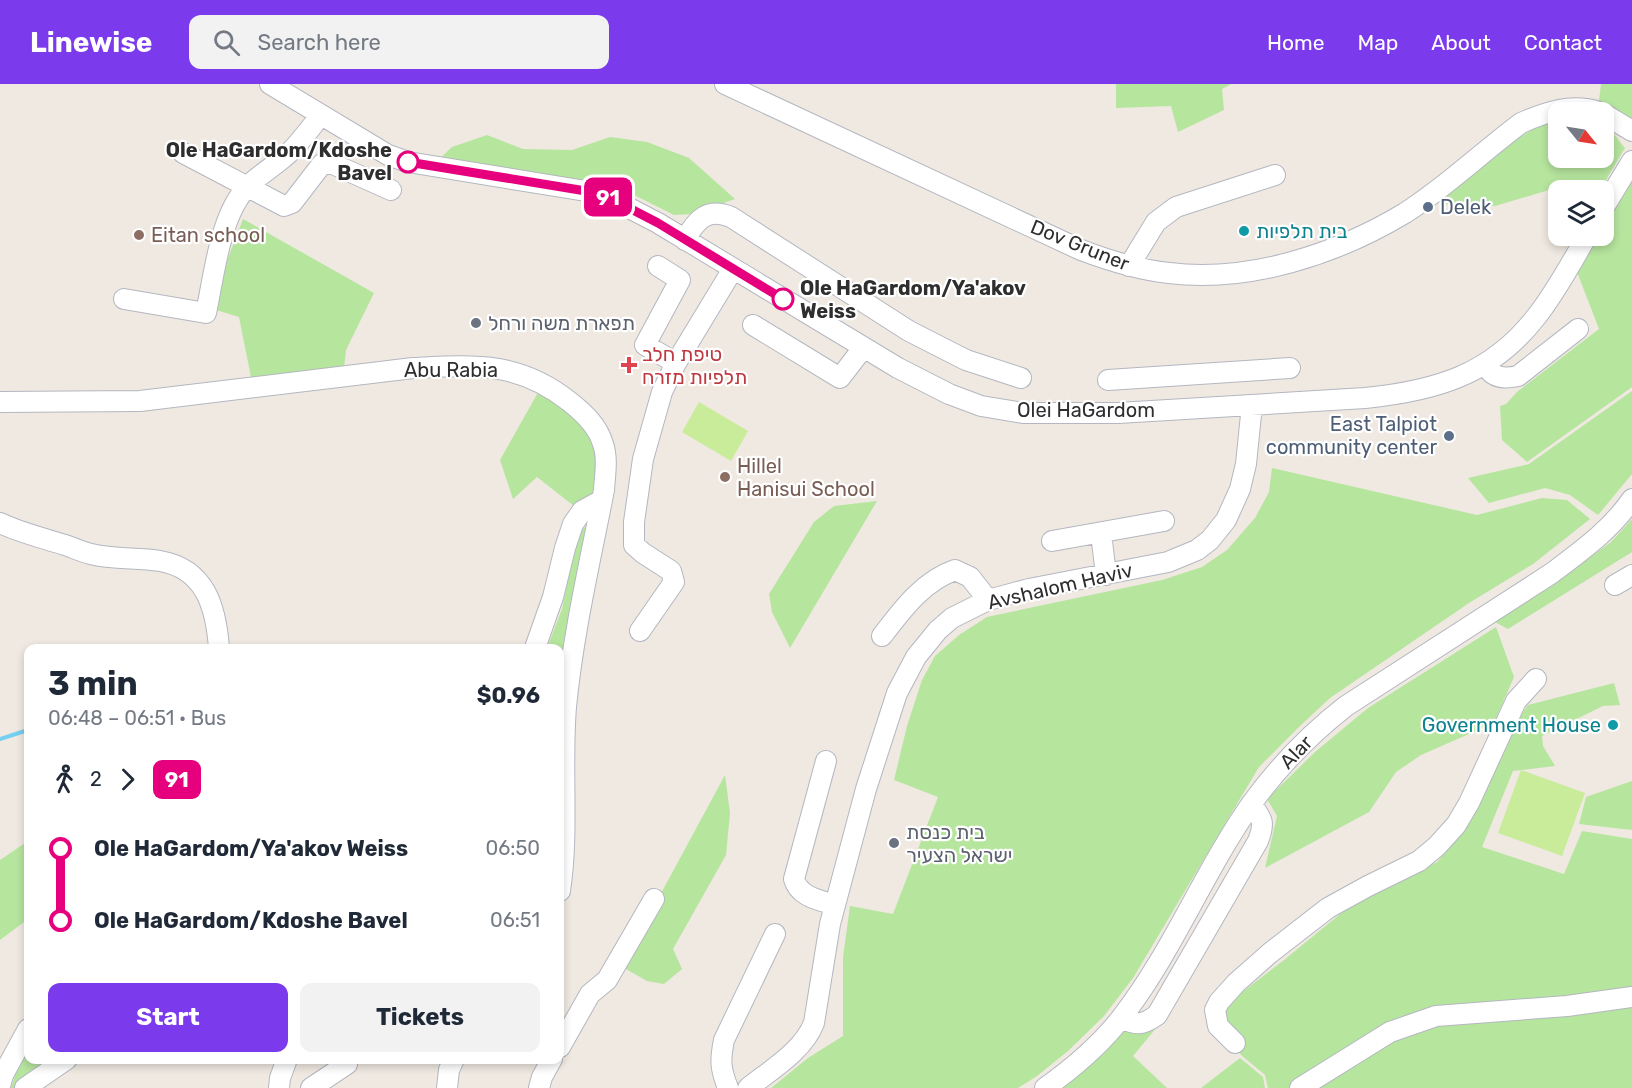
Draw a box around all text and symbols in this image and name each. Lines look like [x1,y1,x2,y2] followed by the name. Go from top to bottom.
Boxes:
[189,15,609,69] search box
[30,26,153,59] text: Linewise
[210,26,243,59] icon: search
[258,29,381,56] text: Search here
[1267,30,1324,55] text: Home
[1357,30,1398,55] text: Map
[1431,30,1491,55] text: About
[1524,30,1602,55] text: Contact
[1548,102,1614,168] north arrow
[1548,102,1614,246] map controls
[166,138,392,185] place label: Ole HaGardom/Kdoshe Bavel
[397,151,419,173] marker: Ole HaGardom/Kdoshe Bavel
[581,178,635,216] line badge: 91
[1548,180,1614,246] button: layers
[596,185,620,210] text: 91
[1440,195,1492,219] place label: Delek
[1421,200,1435,214] marker: Delek
[1027,214,1133,276] street label: Dov Gruner
[1256,219,1347,243] place label: בית תלפיות
[151,223,265,247] place label: Eitan school
[1237,224,1251,238] marker: בית תלפיות
[132,228,146,242] marker: Eitan school
[800,276,1026,323] place label: Ole HaGardom/Ya'akov Weiss
[772,288,794,310] marker: Ole HaGardom/Ya'akov Weiss
[488,311,635,335] place label: תפארת משה ורחל
[469,316,483,330] marker: תפארת משה ורחל
[642,342,747,389] place label: טיפת חלב תלפיות מזרח
[620,356,638,374] marker: טיפת חלב תלפיות מזרח
[404,358,498,382] street label: Abu Rabia
[1017,398,1155,422] street label: Olei HaGardom
[1266,412,1437,459] place label: East Talpiot community center
[1442,429,1456,443] marker: East Talpiot community center
[737,454,875,501] place label: Hillel Hanisui School
[718,470,732,484] marker: Hillel Hanisui School
[985,558,1135,614] street label: Avshalom Haviv
[48,664,138,703] text: 3 min
[477,682,540,709] text: $0.96
[48,706,226,730] text: 06:48 – 06:51 · Bus
[1422,713,1601,737] place label: Government House
[1606,718,1620,732] marker: Government House
[1275,730,1318,774] street label: Alar
[48,763,81,796] icon: walk
[111,763,144,796] icon: forward
[90,767,102,791] text: 2
[165,767,189,792] text: 91
[906,820,1012,867] place label: בית כנסת ישראל הצעיר
[94,835,408,862] text: Ole HaGardom/Ya'akov Weiss
[486,836,540,860] text: 06:50
[887,836,901,850] marker: בית כנסת ישראל הצעיר
[94,907,408,934] text: Ole HaGardom/Kdoshe Bavel
[490,908,540,932] text: 06:51
[48,983,288,1052] button: Start
[300,983,540,1052] button: Tickets

